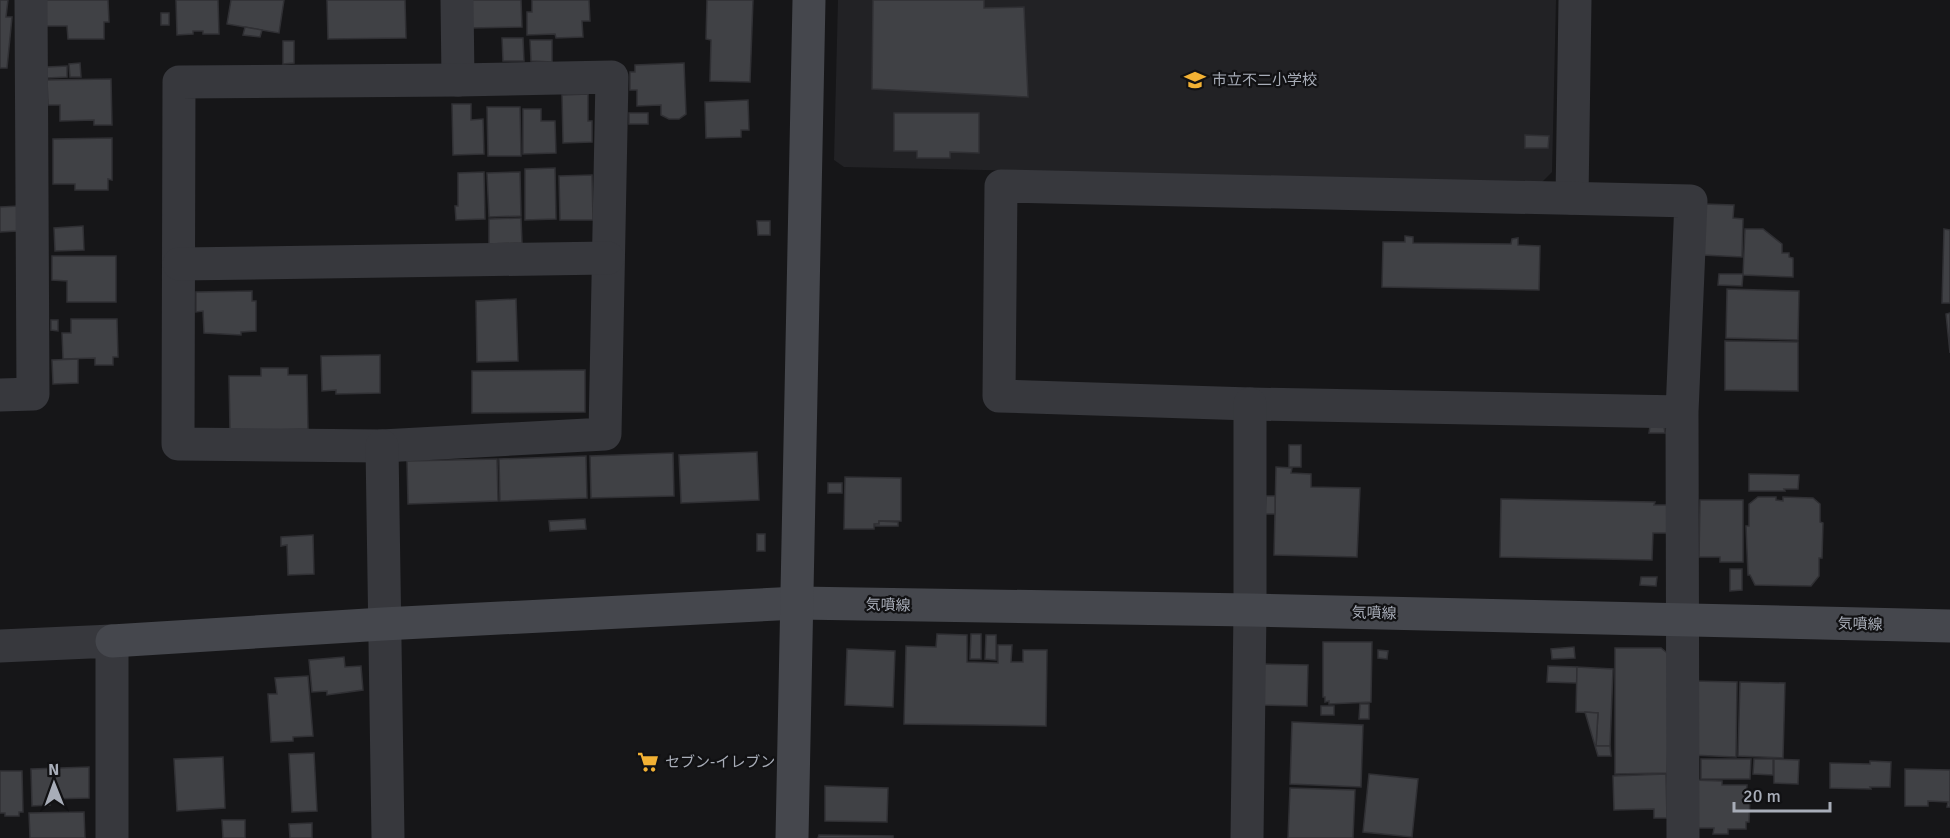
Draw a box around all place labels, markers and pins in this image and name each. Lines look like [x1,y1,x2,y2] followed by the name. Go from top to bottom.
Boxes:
[1183,68,1207,92] school or university icon: 市立不二小学校
[1212,71,1317,89] place label: 市立不二小学校
[636,750,660,774] supermarket icon: セブン-イレブン
[665,753,775,771] place label: セブン-イレブン

